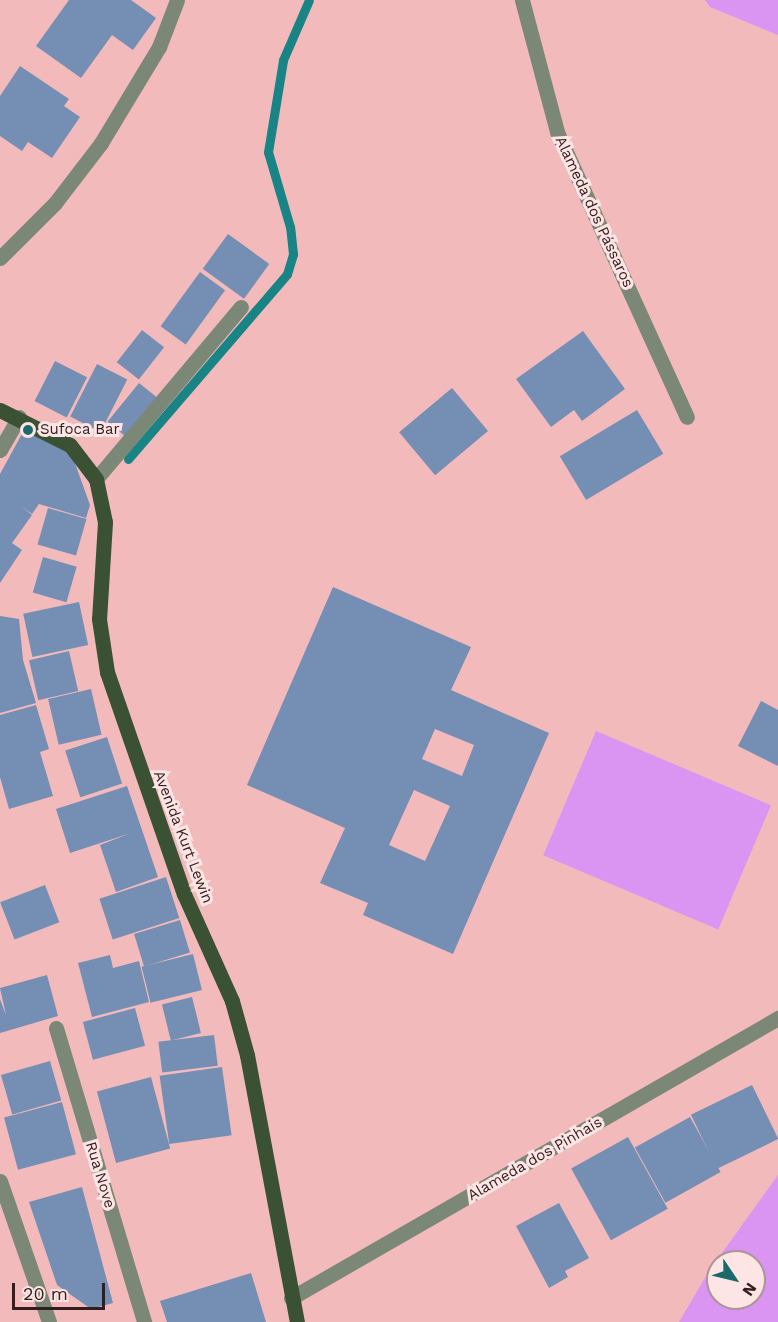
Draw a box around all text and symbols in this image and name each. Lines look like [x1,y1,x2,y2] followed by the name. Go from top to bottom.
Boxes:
[551,133,637,291] street label: Alameda dos Pássaros
[40,421,120,439] place label: Sufoca Bar
[21,423,35,437] marker: Sufoca Bar
[149,768,217,906] street label: Avenida Kurt Lewin
[464,1113,606,1205] street label: Alameda dos Pinhais
[81,1139,119,1211] street label: Rua Nove
[706,1250,766,1310] north arrow
[15,1271,108,1309] scale bar
[738,1279,761,1300] text: N
[23,1283,68,1304] text: 20 m

